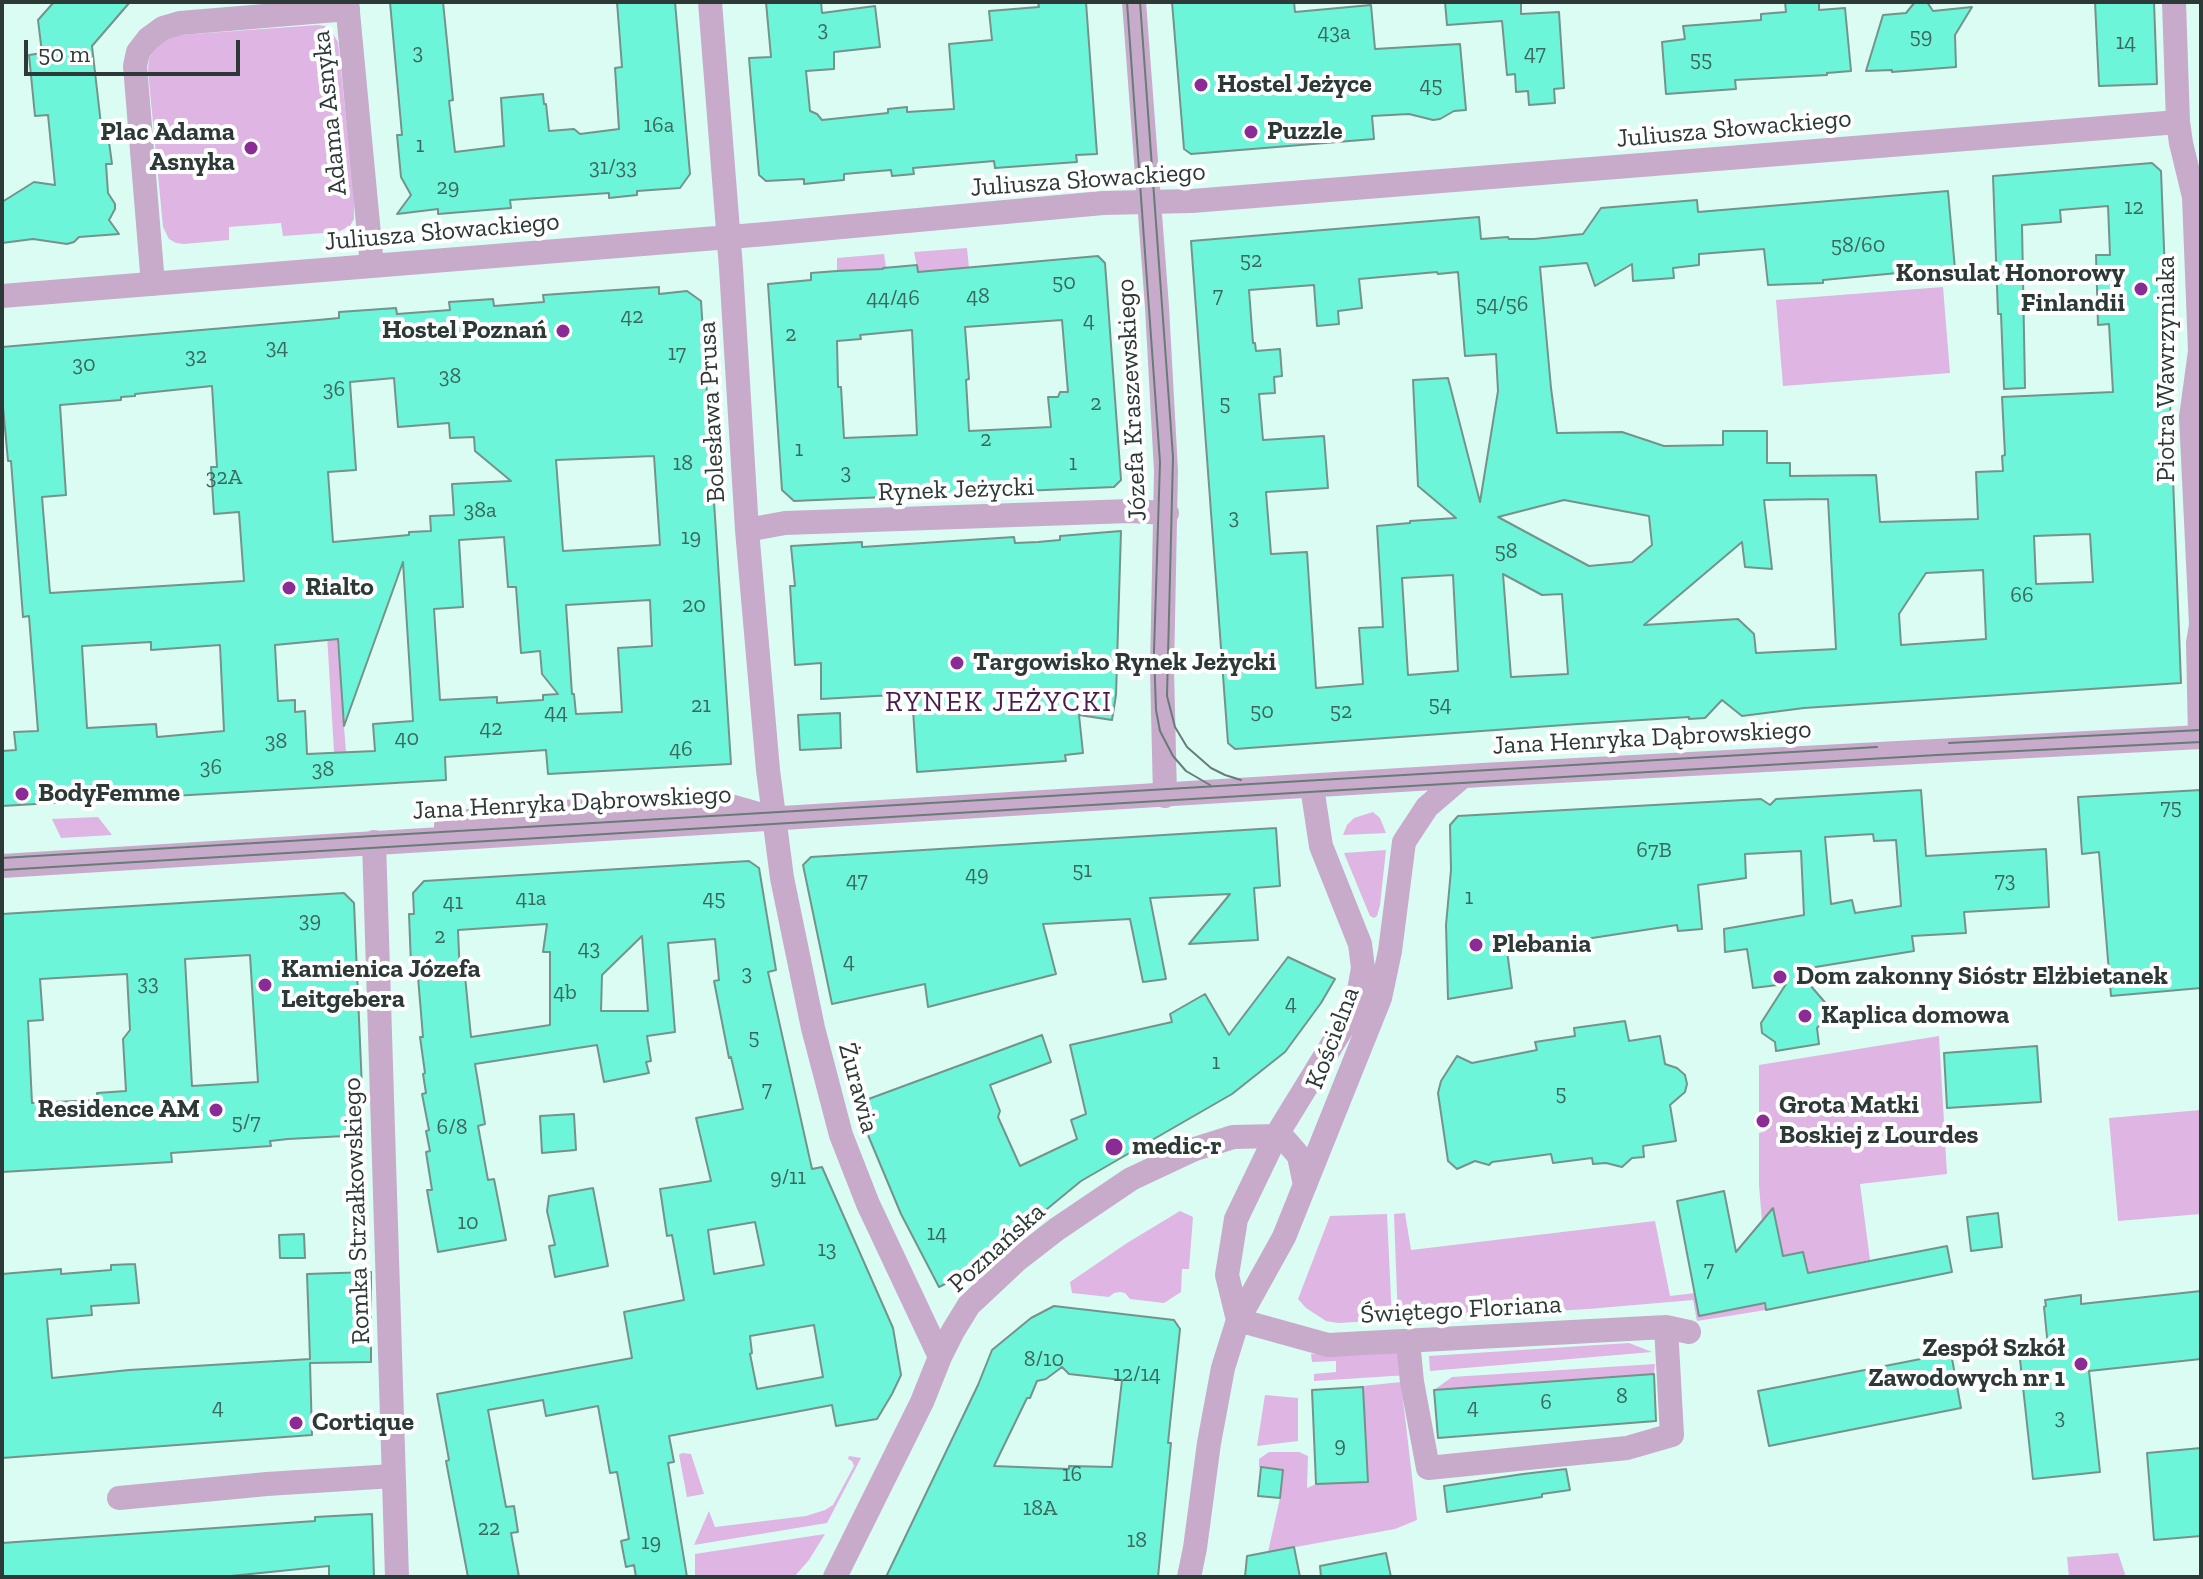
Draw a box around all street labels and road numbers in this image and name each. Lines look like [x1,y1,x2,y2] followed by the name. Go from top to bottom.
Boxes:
[306,29,354,197] street label: Adama Asnyka
[1615,103,1853,155] street label: Juliusza Słowackiego
[969,156,1207,204] street label: Juliusza Słowackiego
[323,206,561,258] street label: Juliusza Słowackiego
[2151,256,2183,482] street label: Piotra Wawrzyniaka
[1110,278,1154,522] street label: Józefa Kraszewskiego
[692,321,732,503] street label: Bolesława Prusa
[877,472,1035,508] street label: Rynek Jeżycki
[1492,714,1812,762] street label: Jana Henryka Dąbrowskiego
[412,779,732,827] street label: Jana Henryka Dąbrowskiego
[1299,983,1367,1093] street label: Kościelna
[831,1039,885,1137] street label: Żurawia
[337,1077,377,1345] street label: Romka Strzałkowskiego
[942,1196,1052,1300] street label: Poznańska
[1360,1289,1562,1331] street label: Świętego Floriana

